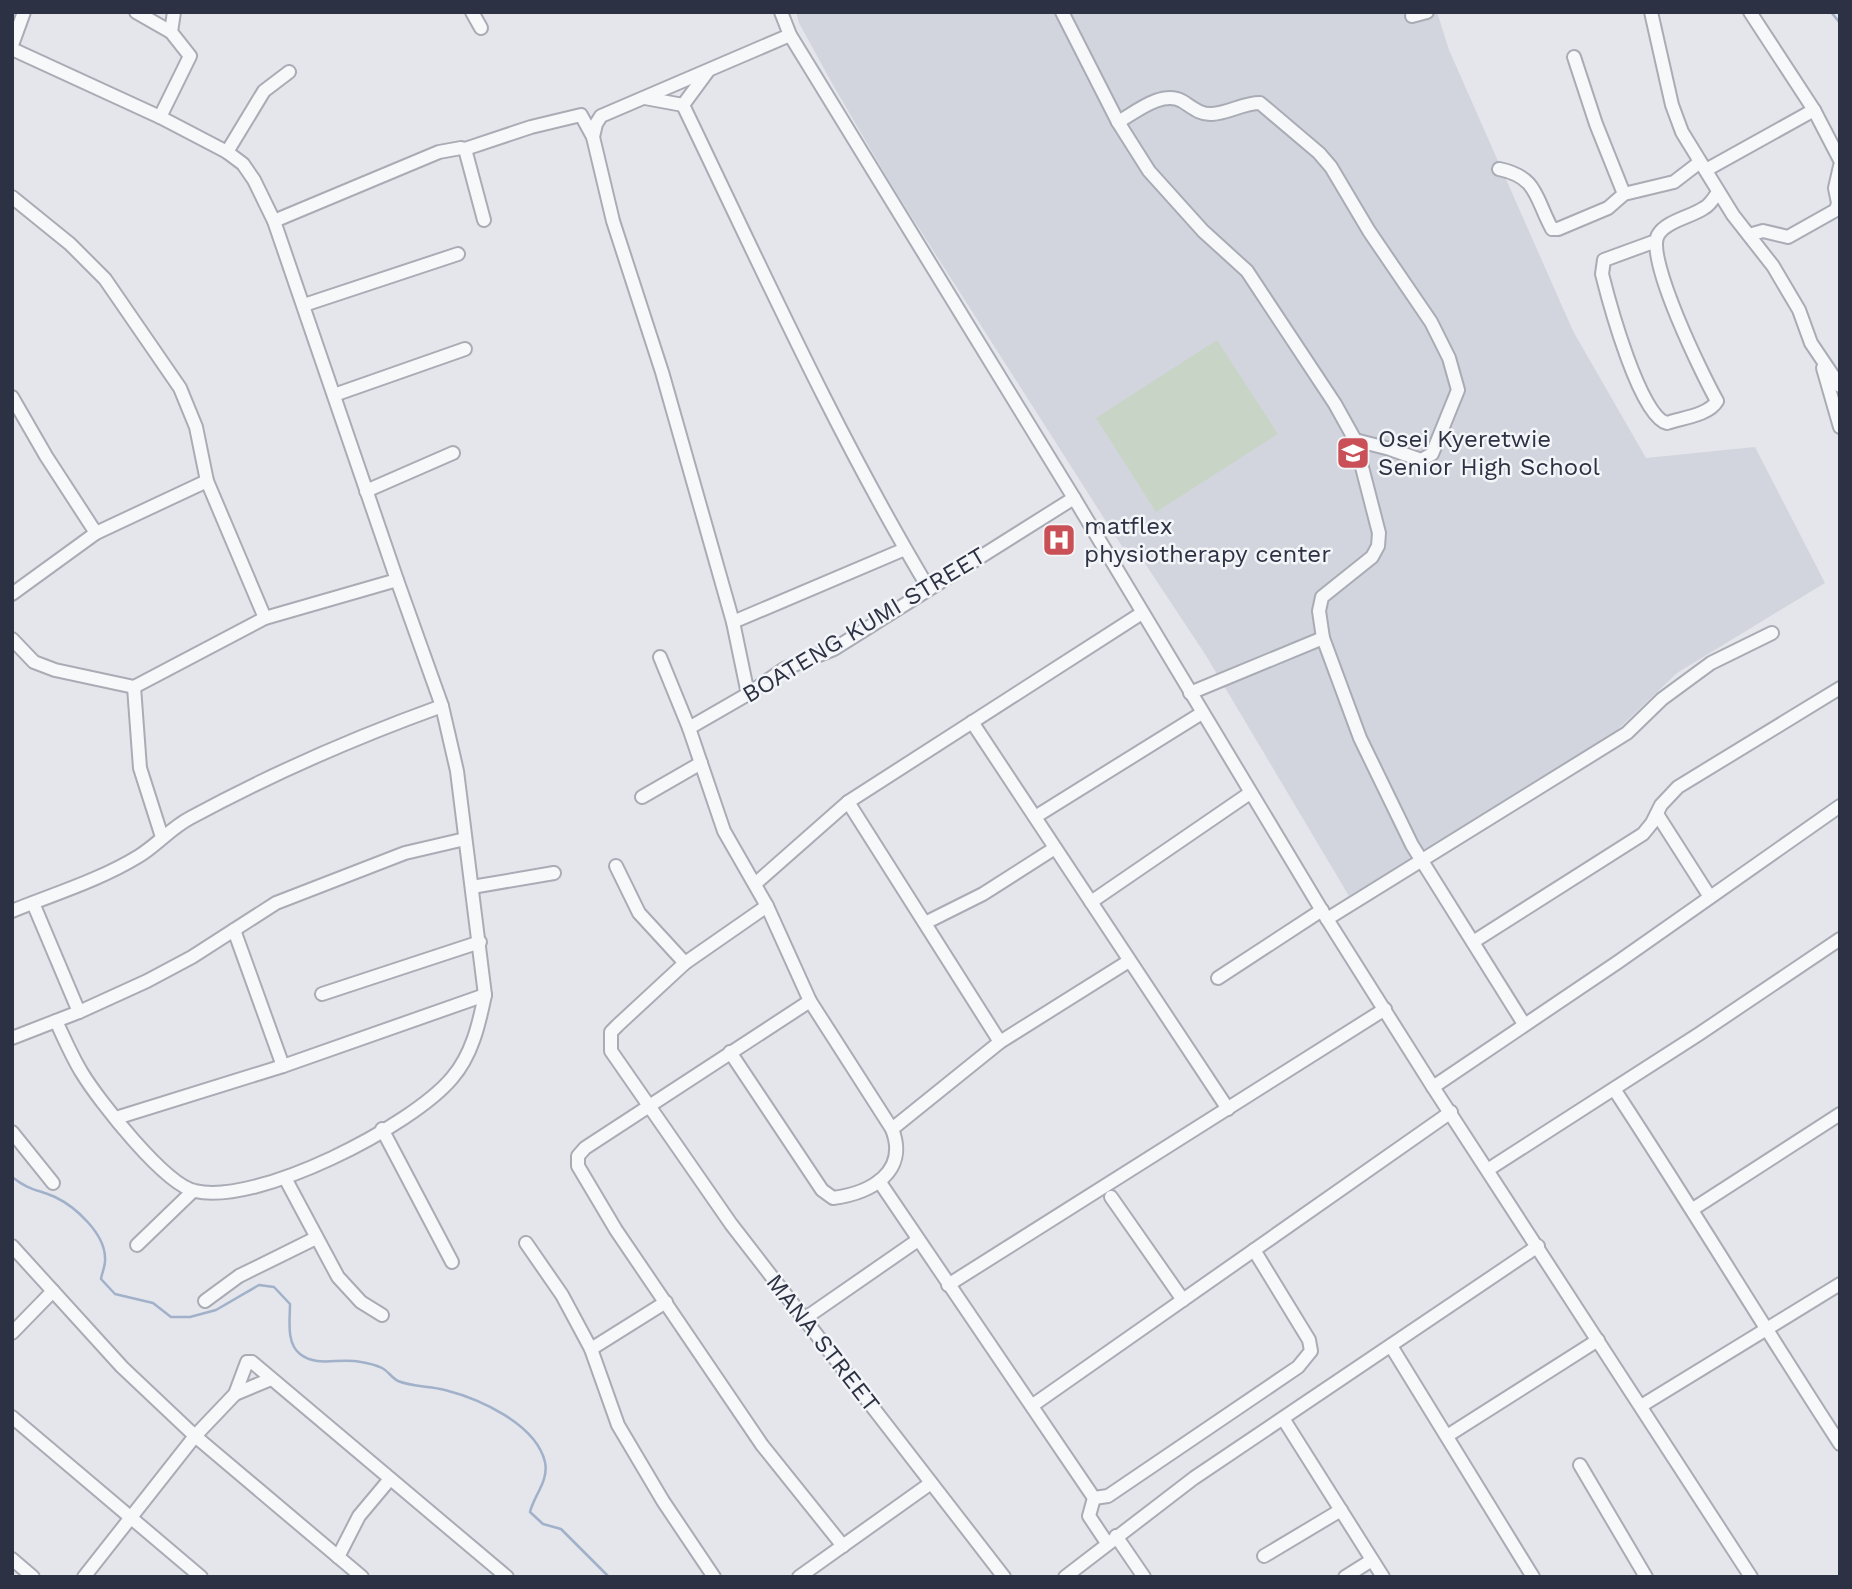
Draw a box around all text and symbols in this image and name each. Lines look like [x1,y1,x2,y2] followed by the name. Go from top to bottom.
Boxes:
[1378,425,1601,481] place label: Osei Kyeretwie Senior High School
[1334,434,1372,472] school or university icon: Osei Kyeretwie Senior High School
[1084,512,1331,568] place label: matflex physiotherapy center
[1040,521,1078,559] hospital icon: matflex physiotherapy center
[737,541,991,709] street label: BOATENG KUMI STREET
[760,1268,886,1418] street label: MANA STREET

